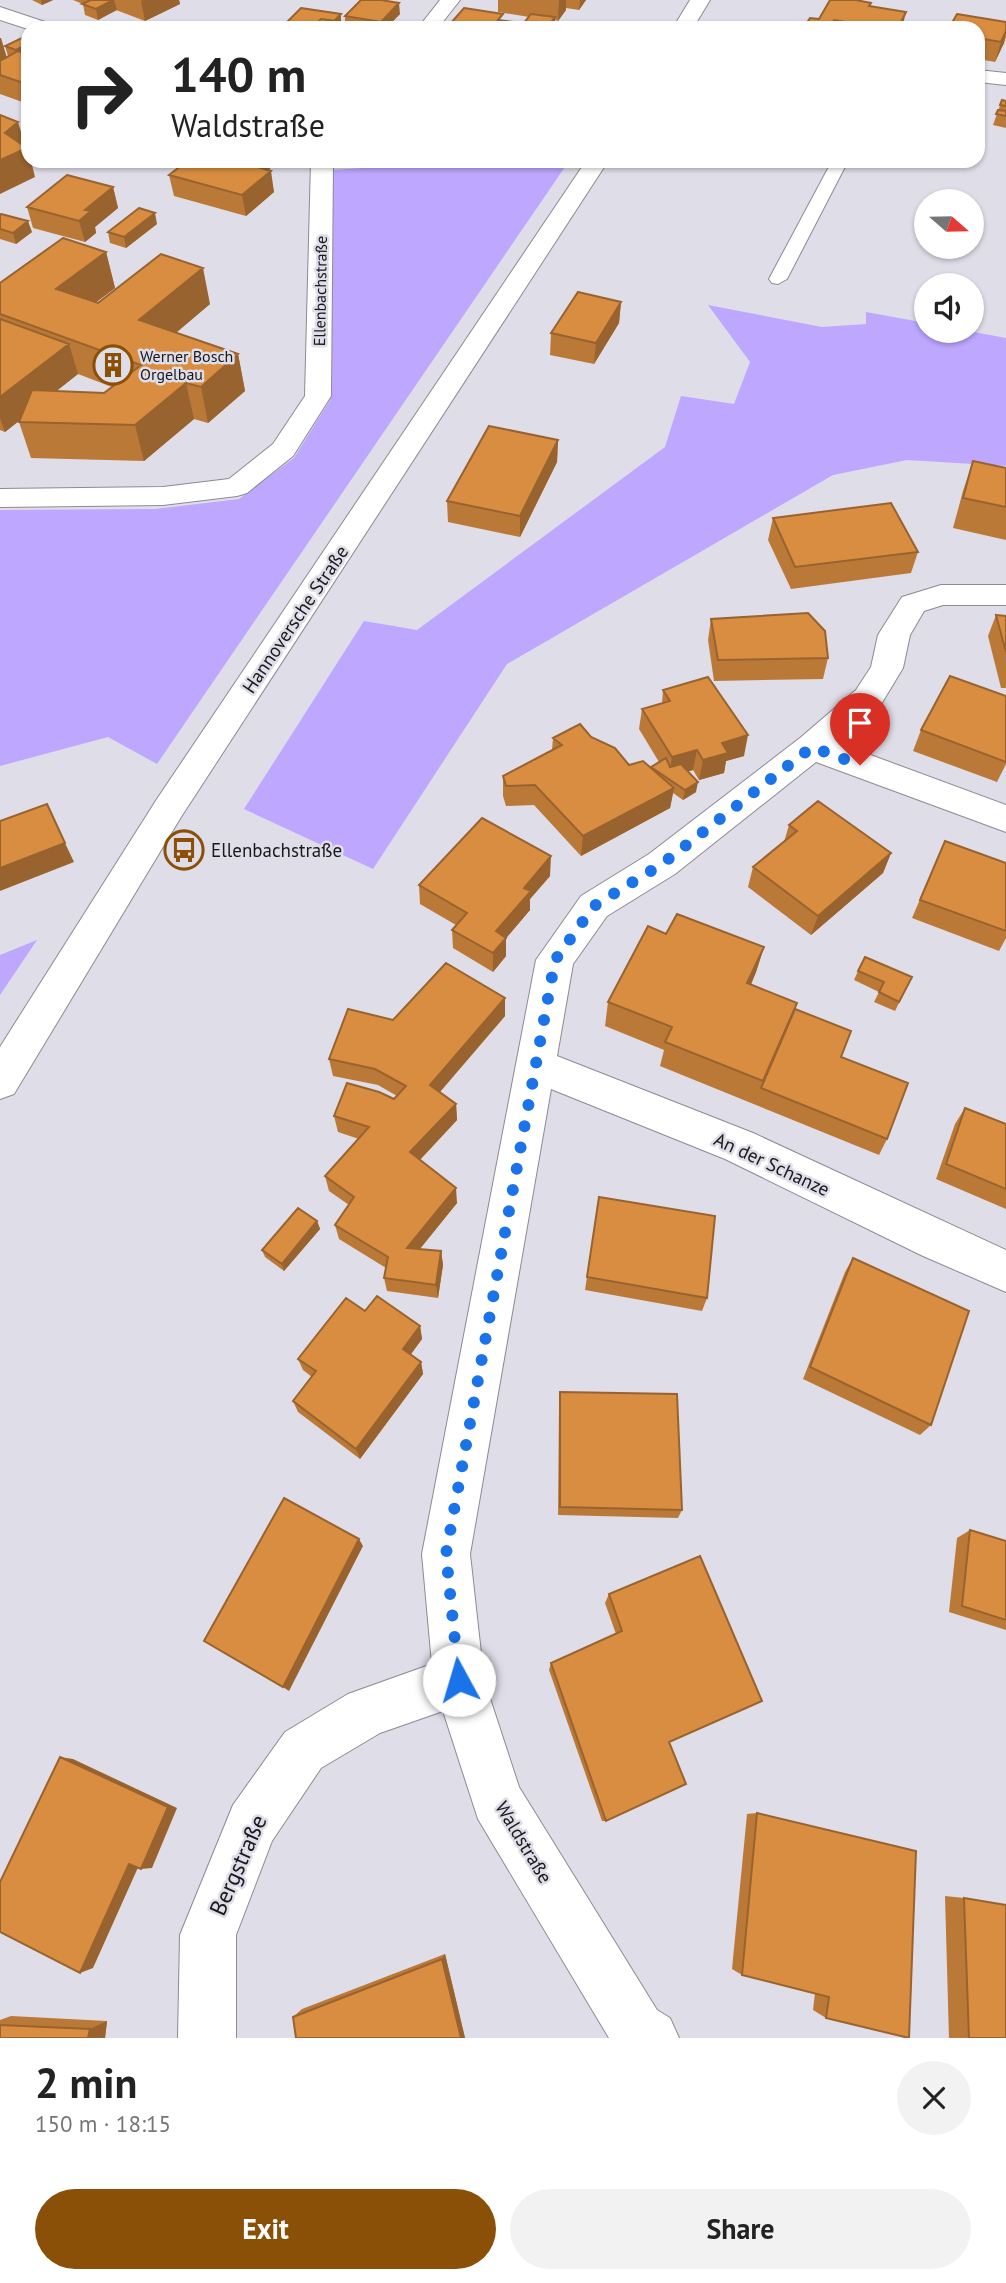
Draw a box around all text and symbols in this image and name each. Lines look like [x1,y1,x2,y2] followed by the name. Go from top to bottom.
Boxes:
[171,42,306,106] text: 140 m
[56,49,147,140] icon: right
[171,104,325,146] text: Waldstraße
[914,189,984,259] north arrow
[914,189,984,343] map controls
[309,236,331,346] street label: Ellenbachstraße
[914,273,984,343] button: sound
[92,344,134,386] building icon: Werner Bosch Orgelbau
[140,346,233,384] place label: Werner Bosch Orgelbau
[237,541,353,697] street label: Hannoversche Straße
[830,693,890,765] pin
[841,704,879,742] icon: arrive
[163,829,205,871] bus stop icon: Ellenbachstraße
[211,838,342,862] place label: Ellenbachstraße
[710,1127,834,1201] street label: An der Schanze
[422,1643,496,1717] position arrow
[490,1797,558,1887] street label: Waldstraße
[202,1810,273,1920] street label: Bergstraße
[35,2055,137,2110] text: 2 min
[897,2061,971,2135] button: close
[35,2109,171,2138] text: 150 m · 18:15
[35,2189,496,2269] button: Exit
[510,2189,971,2269] button: Share

